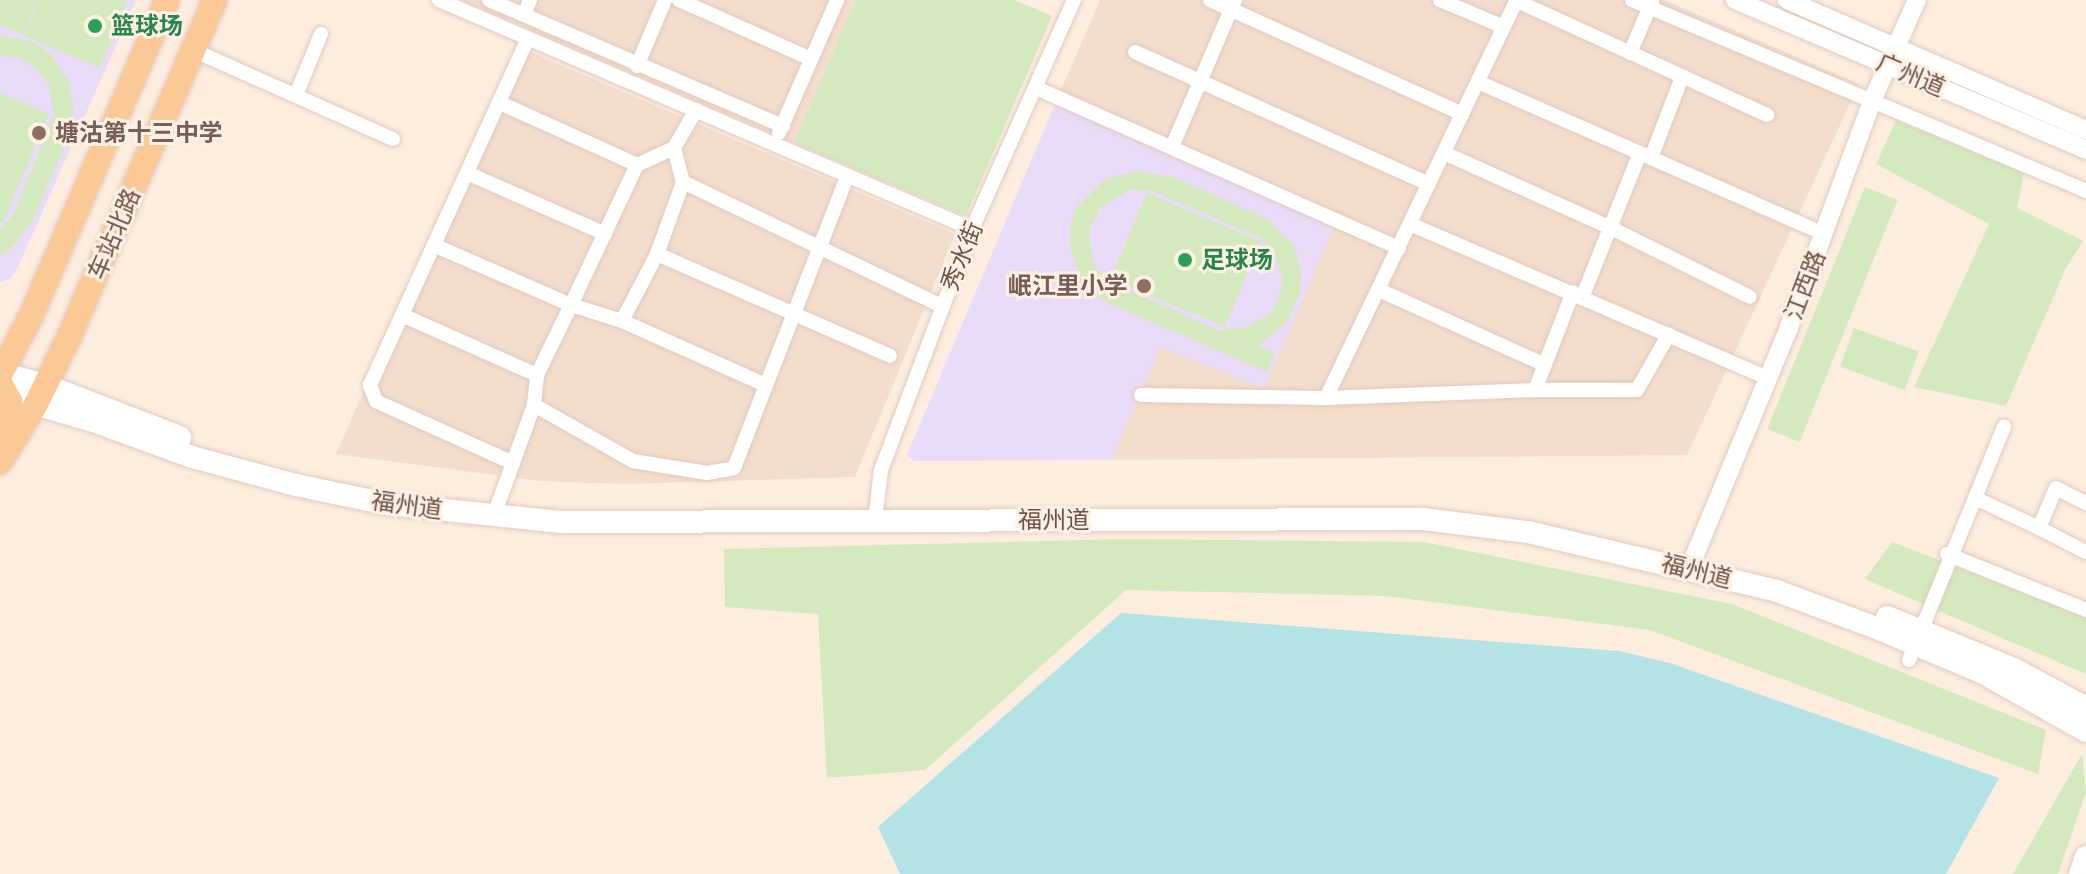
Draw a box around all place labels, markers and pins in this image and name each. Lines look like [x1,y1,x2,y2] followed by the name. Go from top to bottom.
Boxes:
[111,12,183,40] place label: 篮球场
[86,17,104,35] marker: 篮球场
[55,119,223,147] place label: 塘沽第十三中学
[30,124,48,142] marker: 塘沽第十三中学
[1201,246,1273,274] place label: 足球场
[1176,251,1194,269] marker: 足球场
[1008,272,1128,300] place label: 岷江里小学
[1135,277,1153,295] marker: 岷江里小学

